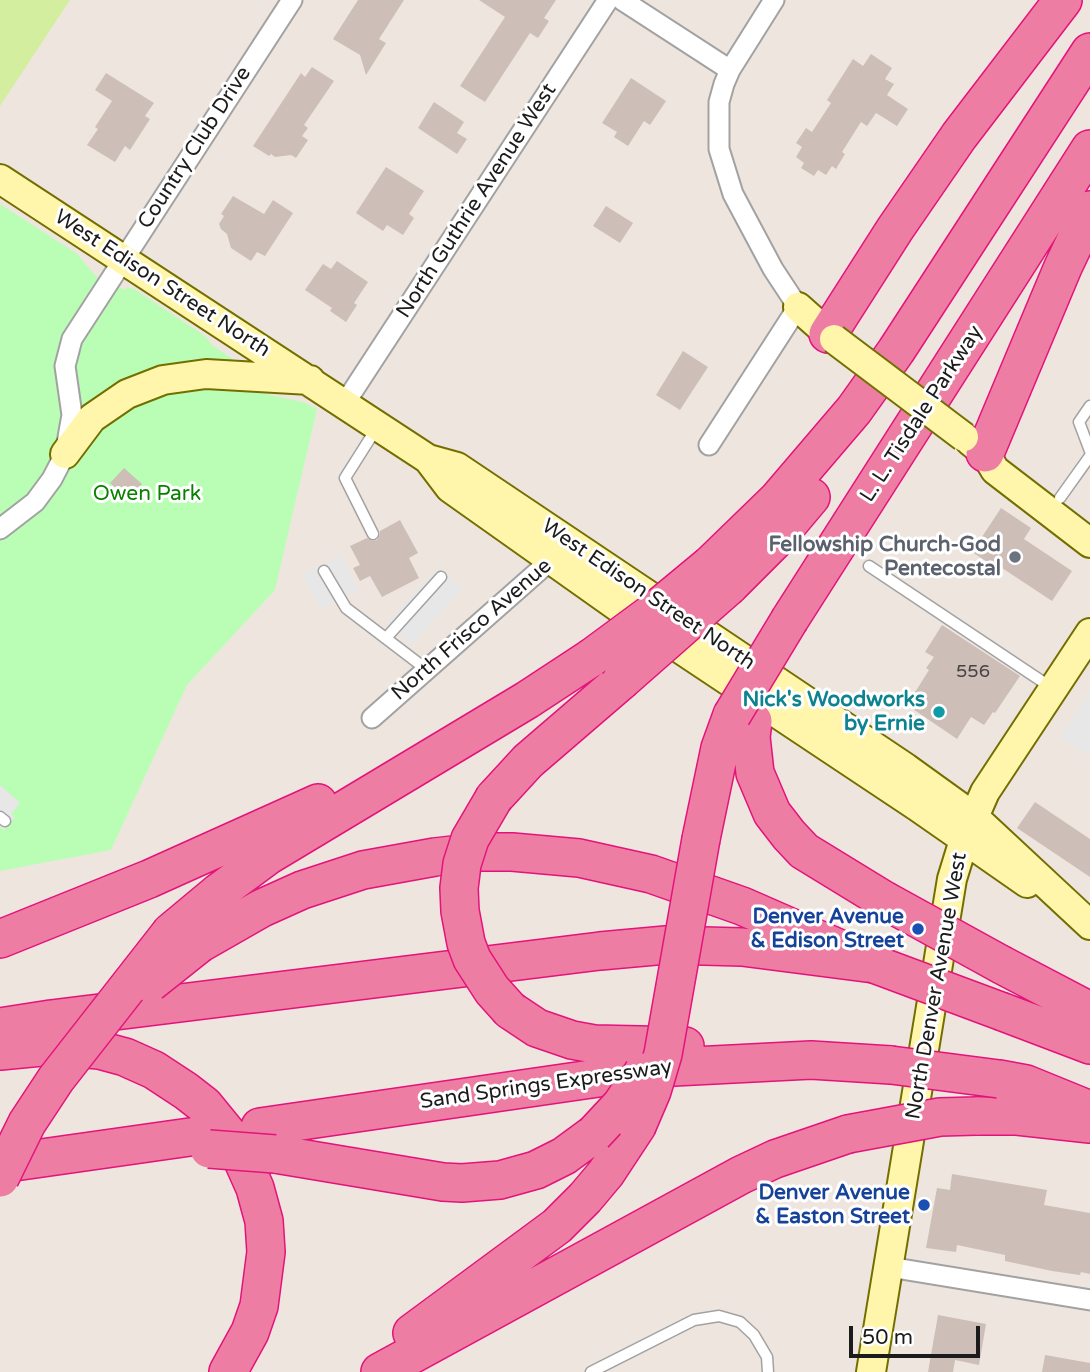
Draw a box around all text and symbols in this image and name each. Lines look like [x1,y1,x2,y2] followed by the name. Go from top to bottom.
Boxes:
[133,62,257,234] street label: Country Club Drive
[392,79,562,323] street label: North Guthrie Avenue West
[49,205,275,363] street label: West Edison Street North
[855,321,989,507] street label: L. L. Tisdale Parkway
[93,481,201,507] park label: Owen Park
[536,514,760,676] street label: West Edison Street North
[768,532,1001,582] place label: Fellowship Church-God Pentecostal
[1007,549,1023,565] marker: Fellowship Church-God Pentecostal
[387,554,557,706] street label: North Frisco Avenue
[956,661,990,683] house number: 556
[742,687,925,737] place label: Nick's Woodworks by Ernie
[931,704,947,720] marker: Nick's Woodworks by Ernie
[901,851,973,1121] street label: North Denver Avenue West
[750,904,904,954] place label: Denver Avenue & Edison Street
[910,921,926,937] marker: Denver Avenue & Edison Street
[418,1055,674,1115] street label: Sand Springs Expressway
[755,1180,910,1230] place label: Denver Avenue & Easton Street
[916,1197,932,1213] marker: Denver Avenue & Easton Street
[852,1312,983,1356] scale bar
[862,1325,913,1350] text: 50 m

